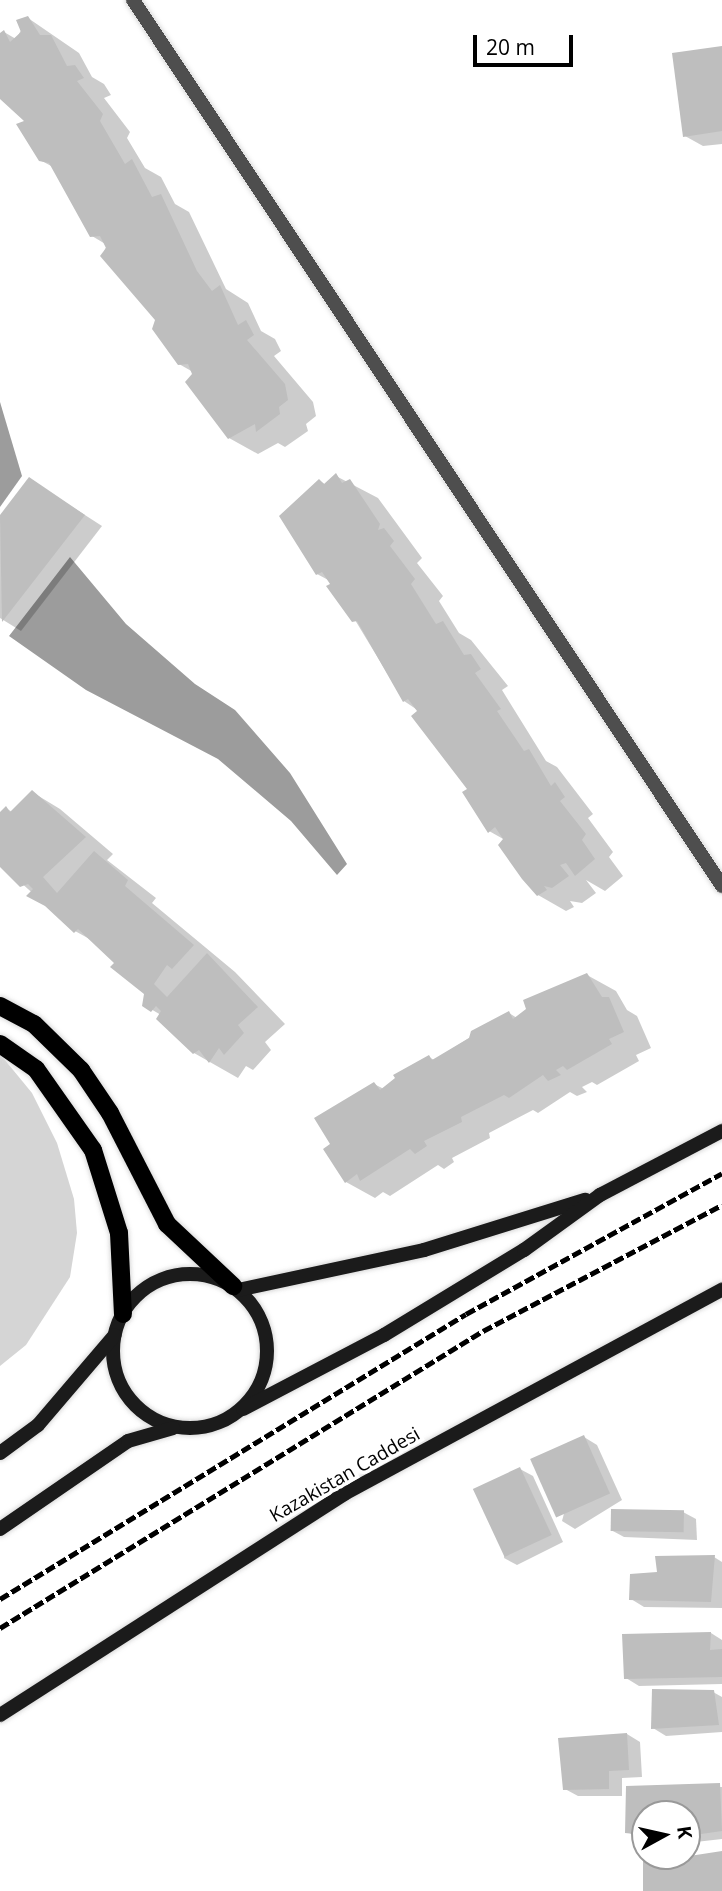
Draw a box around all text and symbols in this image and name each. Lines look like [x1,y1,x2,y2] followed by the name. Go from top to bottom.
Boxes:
[477,21,577,65] scale bar
[486,33,535,61] text: 20 m
[266,1423,424,1527] street label: Kazakistan Caddesi
[631,1800,701,1870] north arrow
[671,1824,699,1840] text: K

